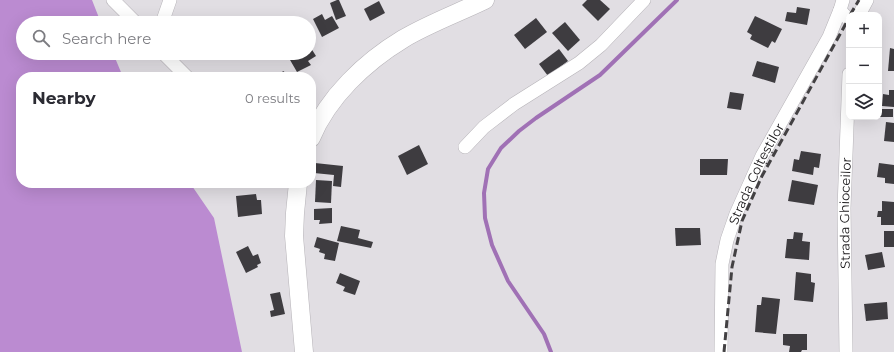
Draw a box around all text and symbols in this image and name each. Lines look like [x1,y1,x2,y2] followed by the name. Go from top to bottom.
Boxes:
[846,12,882,120] map controls
[846,12,882,48] button: +
[16,16,316,60] search box
[30,27,52,49] icon: search
[62,29,151,48] text: Search here
[846,48,882,84] button: −
[846,84,882,120] button: layers
[32,88,96,108] text: Nearby
[245,90,300,106] text: 0 results
[725,120,787,227] street label: Strada Colțeștilor
[836,157,854,269] street label: Strada Ghioceilor

